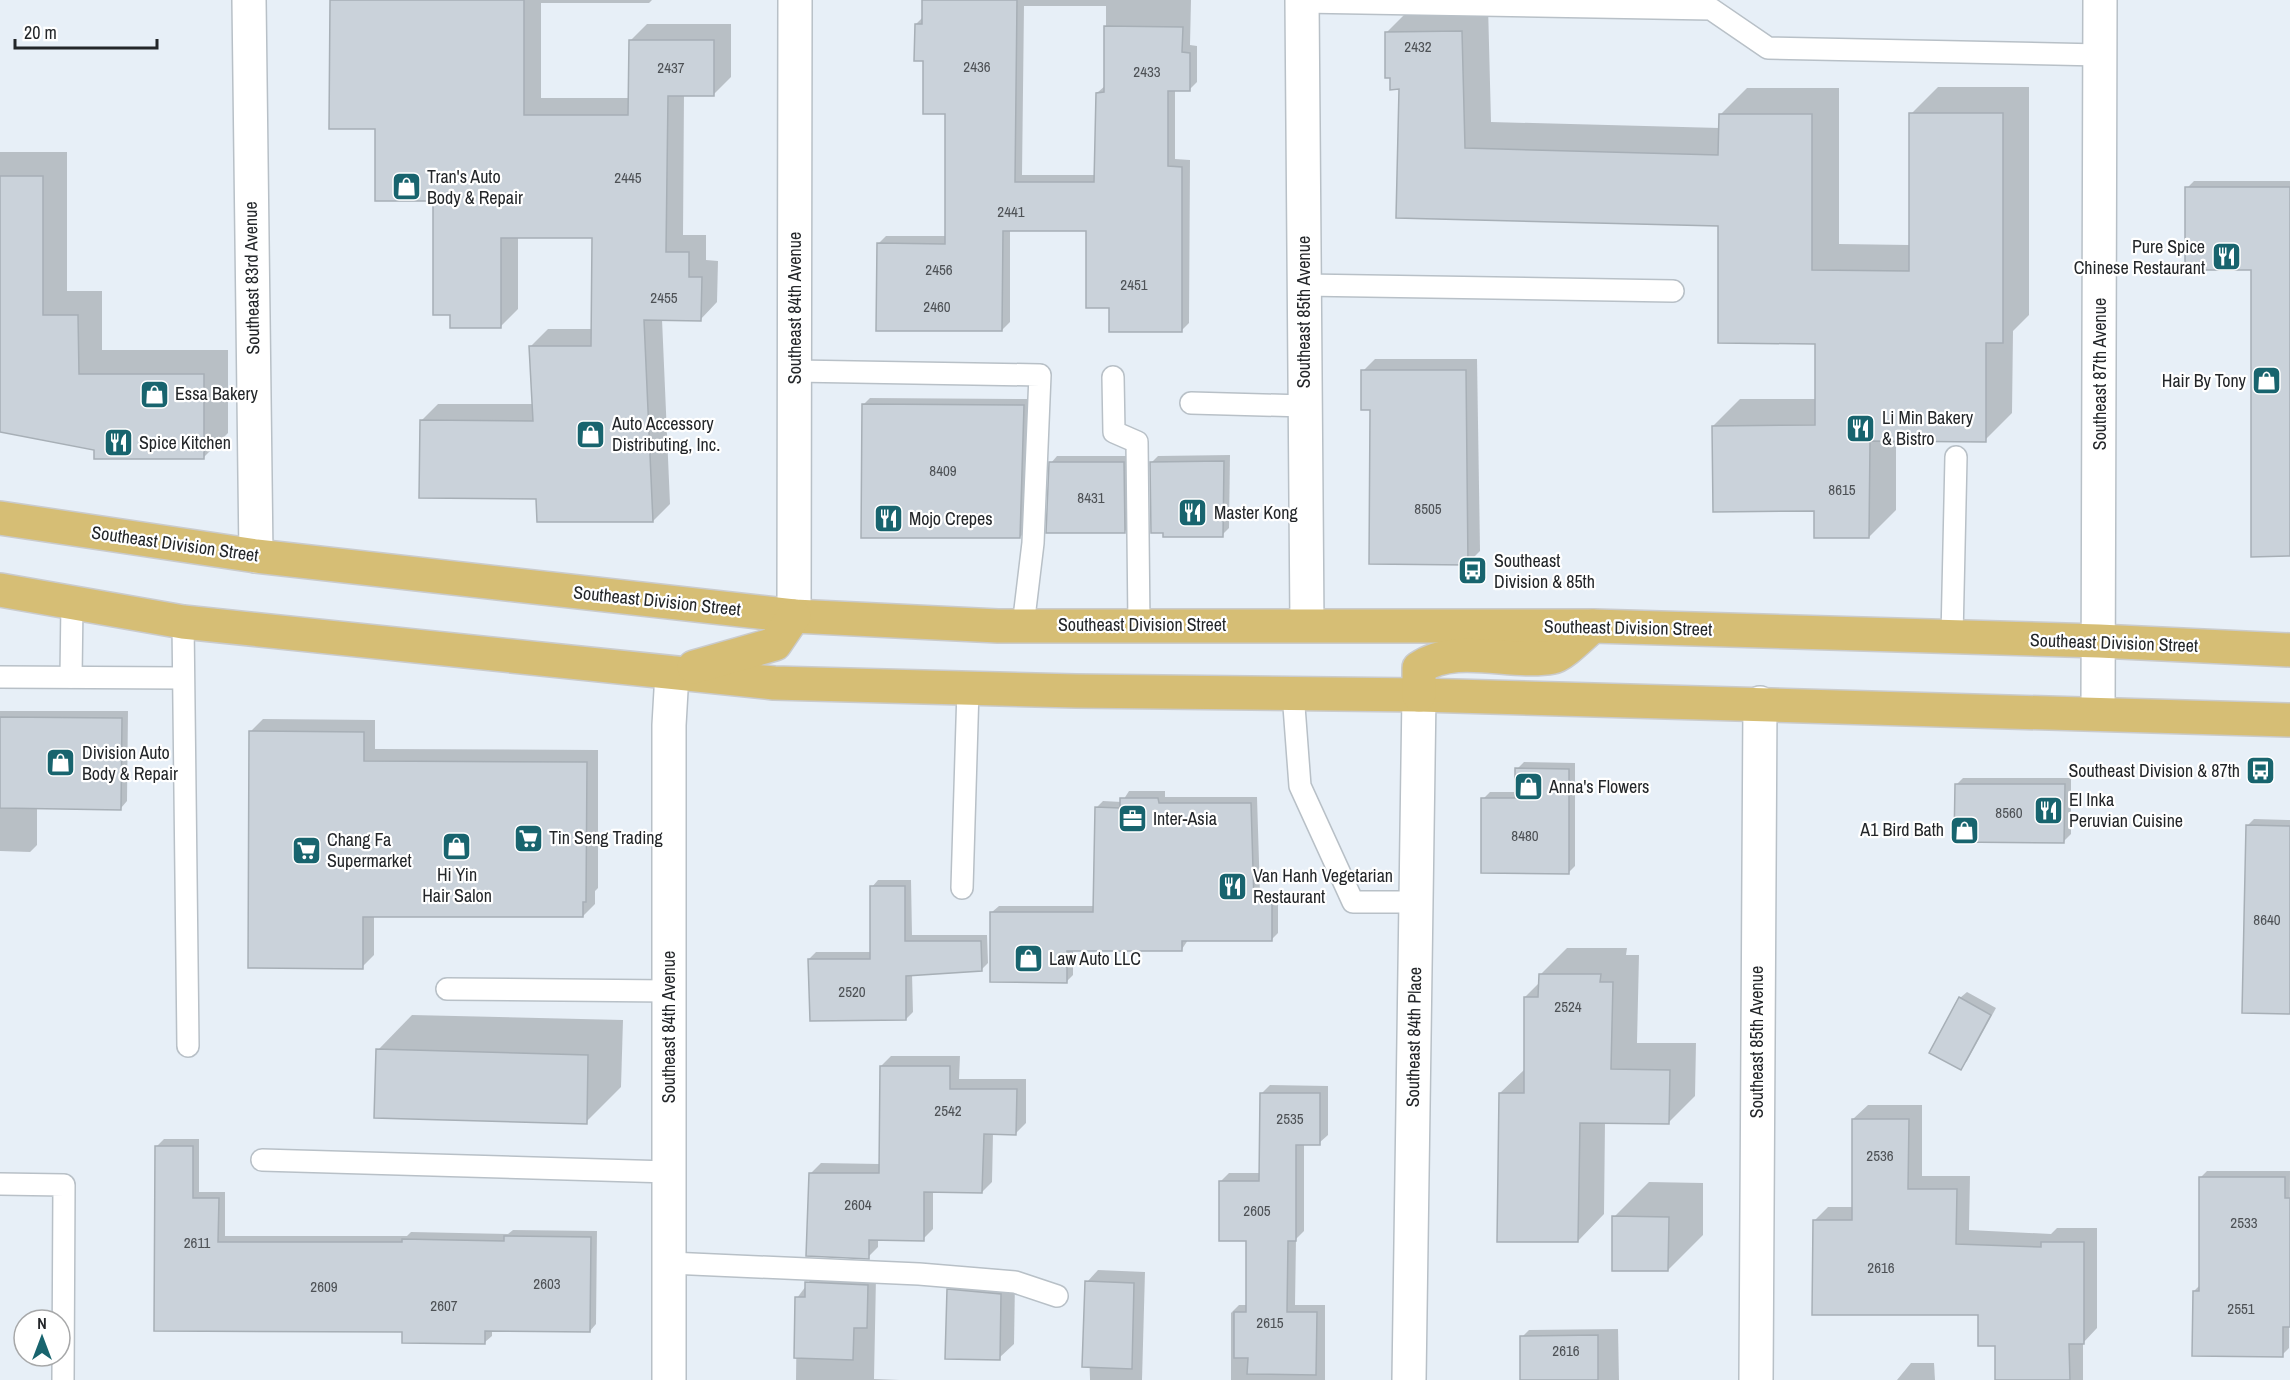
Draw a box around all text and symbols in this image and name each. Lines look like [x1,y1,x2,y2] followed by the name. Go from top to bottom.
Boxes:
[15,12,158,50] scale bar
[24,20,57,45] text: 20 m
[1404,36,1432,57] house number: 2432
[963,56,991,77] house number: 2436
[657,57,685,78] house number: 2437
[1133,61,1161,82] house number: 2433
[427,164,523,210] place label: Tran's Auto Body & Repair
[614,167,642,188] house number: 2445
[390,171,422,203] shop icon: Tran's Auto Body & Repair
[238,201,265,355] street label: Southeast 83rd Avenue
[997,201,1025,222] house number: 2441
[782,232,807,384] street label: Southeast 84th Avenue
[2074,234,2205,280] place label: Pure Spice Chinese Restaurant
[1291,236,1316,388] street label: Southeast 85th Avenue
[2210,241,2242,273] restaurant icon: Pure Spice Chinese Restaurant
[925,259,953,280] house number: 2456
[1120,274,1148,295] house number: 2451
[650,287,678,308] house number: 2455
[923,296,951,317] house number: 2460
[2087,298,2112,450] street label: Southeast 87th Avenue
[2251,365,2283,397] shop icon: Hair By Tony
[2162,368,2247,393] place label: Hair By Tony
[138,378,170,410] shop icon: Essa Bakery
[175,381,258,406] place label: Essa Bakery
[1882,405,1974,451] place label: Li Min Bakery & Bistro
[611,411,720,457] place label: Auto Accessory Distributing, Inc.
[1845,412,1877,444] restaurant icon: Li Min Bakery & Bistro
[575,418,607,450] shop icon: Auto Accessory Distributing, Inc.
[102,427,134,459] restaurant icon: Spice Kitchen
[139,430,231,455] place label: Spice Kitchen
[929,460,957,481] house number: 8409
[1828,479,1856,500] house number: 8615
[1077,487,1105,508] house number: 8431
[1177,497,1209,529] restaurant icon: Master Kong
[1414,498,1442,519] house number: 8505
[1214,500,1298,525] place label: Master Kong
[872,503,904,535] restaurant icon: Mojo Crepes
[909,506,993,531] place label: Mojo Crepes
[90,519,260,568] street label: Southeast Division Street
[1494,548,1595,594] place label: Southeast Division & 85th
[1457,555,1489,587] bus stop icon: Southeast Division & 85th
[572,579,742,622] street label: Southeast Division Street
[1058,612,1226,637] street label: Southeast Division Street
[1544,614,1712,641] street label: Southeast Division Street
[2030,627,2199,658] street label: Southeast Division Street
[82,740,178,786] place label: Division Auto Body & Repair
[45,747,77,779] shop icon: Division Auto Body & Repair
[2245,755,2277,787] bus stop icon: Southeast Division & 87th
[2068,758,2240,783] place label: Southeast Division & 87th
[1512,771,1544,803] shop icon: Anna's Flowers
[1548,774,1649,799] place label: Anna's Flowers
[2069,787,2183,833] place label: El Inka Peruvian Cuisine
[2032,794,2064,826] restaurant icon: El Inka Peruvian Cuisine
[1995,802,2023,823] house number: 8560
[1116,803,1148,835] office icon: Inter-Asia
[1153,806,1217,831] place label: Inter-Asia
[1949,814,1981,846] shop icon: A1 Bird Bath
[1859,817,1944,842] place label: A1 Bird Bath
[512,822,544,854] supermarket icon: Tin Seng Trading
[549,825,664,850] place label: Tin Seng Trading
[1511,825,1539,846] house number: 8480
[327,827,412,873] place label: Chang Fa Supermarket
[441,830,473,862] shop icon: Hi Yin Hair Salon
[290,834,322,866] supermarket icon: Chang Fa Supermarket
[422,862,492,908] place label: Hi Yin Hair Salon
[1253,863,1393,909] place label: Van Hanh Vegetarian Restaurant
[1216,870,1248,902] restaurant icon: Van Hanh Vegetarian Restaurant
[2253,909,2281,930] house number: 8640
[1012,943,1044,975] shop icon: Law Auto LLC
[1049,946,1141,971] place label: Law Auto LLC
[656,951,681,1103] street label: Southeast 84th Avenue
[1744,966,1769,1118] street label: Southeast 85th Avenue
[1400,967,1427,1107] street label: Southeast 84th Place
[838,981,866,1002] house number: 2520
[1554,996,1582,1017] house number: 2524
[934,1100,962,1121] house number: 2542
[1276,1108,1304,1129] house number: 2535
[1866,1145,1894,1166] house number: 2536
[844,1194,872,1215] house number: 2604
[1243,1200,1271,1221] house number: 2605
[2230,1212,2258,1233] house number: 2533
[184,1232,210,1253] house number: 2611
[1867,1257,1895,1278] house number: 2616
[533,1273,561,1294] house number: 2603
[310,1276,338,1297] house number: 2609
[430,1295,458,1316] house number: 2607
[2227,1298,2255,1319] house number: 2551
[12,1308,72,1368] north arrow
[37,1312,47,1334] text: N
[1256,1312,1284,1333] house number: 2615
[1552,1340,1580,1361] house number: 2616

